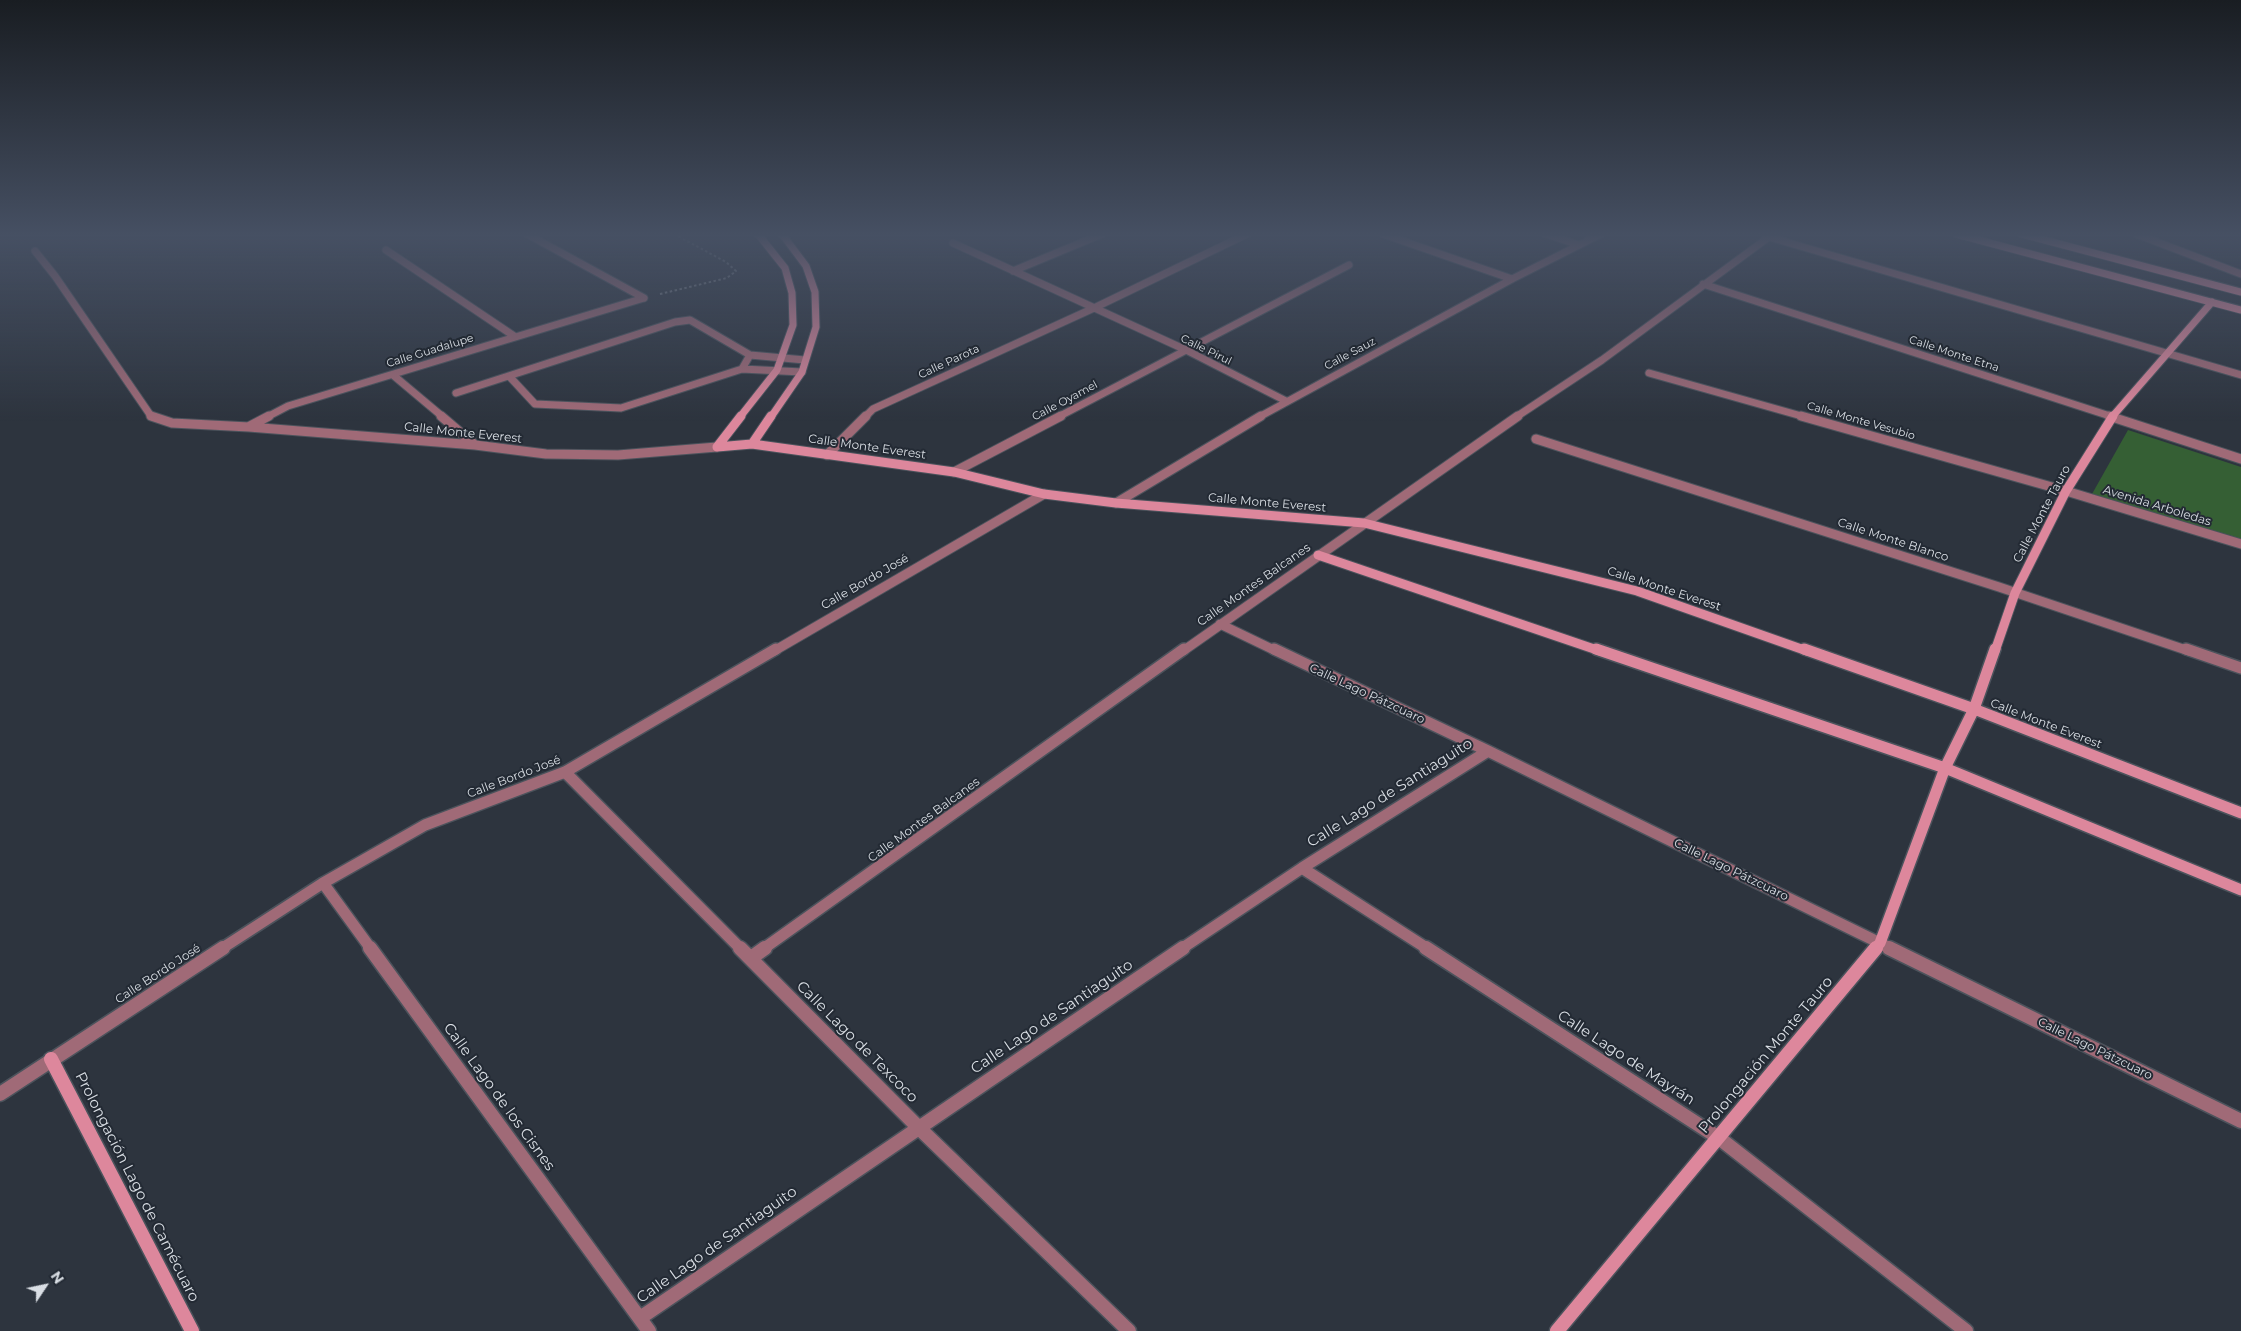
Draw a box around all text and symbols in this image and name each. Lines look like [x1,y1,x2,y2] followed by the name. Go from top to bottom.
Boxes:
[385,331,475,371] street label: Calle Guadalupe
[1178,332,1234,368] street label: Calle Pirul
[1907,333,2001,375] street label: Calle Monte Etna
[1322,335,1378,373] street label: Calle Sauz
[916,342,982,382] street label: Calle Parota
[1030,378,1100,424] street label: Calle Oyamel
[1805,399,1917,443] street label: Calle Monte Vesubio
[403,420,523,446] street label: Calle Monte Everest
[807,432,927,462] street label: Calle Monte Everest
[2010,463,2074,565] street label: Calle Monte Tauro
[2101,483,2213,529] street label: Avenida Arboledas
[1207,491,1327,515] street label: Calle Monte Everest
[1836,515,1950,565] street label: Calle Monte Blanco
[1195,540,1313,630] street label: Calle Montes Balcanes
[819,551,911,613] street label: Calle Bordo José
[1605,564,1723,614] street label: Calle Monte Everest
[1307,661,1427,727] street label: Calle Lago Pátzcuaro
[1988,696,2104,752] street label: Calle Monte Everest
[1304,735,1476,851] street label: Calle Lago de Santiaguito
[465,753,563,801] street label: Calle Bordo José
[865,775,983,865] street label: Calle Montes Balcanes
[1671,836,1791,904] street label: Calle Lago Pátzcuaro
[113,941,203,1007] street label: Calle Bordo José
[968,956,1136,1078] street label: Calle Lago de Santiaguito
[1695,973,1837,1137] street label: Prolongación Monte Tauro
[792,977,922,1107] street label: Calle Lago de Texcoco
[1554,1007,1698,1109] street label: Calle Lago de Mayrán
[2035,1015,2155,1083] street label: Calle Lago Pátzcuaro
[439,1020,559,1174] street label: Calle Lago de los Cisnes
[71,1069,203,1305] street label: Prolongación Lago de Camécuaro
[633,1183,801,1307] street label: Calle Lago de Santiaguito
[20,1261,70,1311] north arrow
[47,1268,68,1287] text: N

